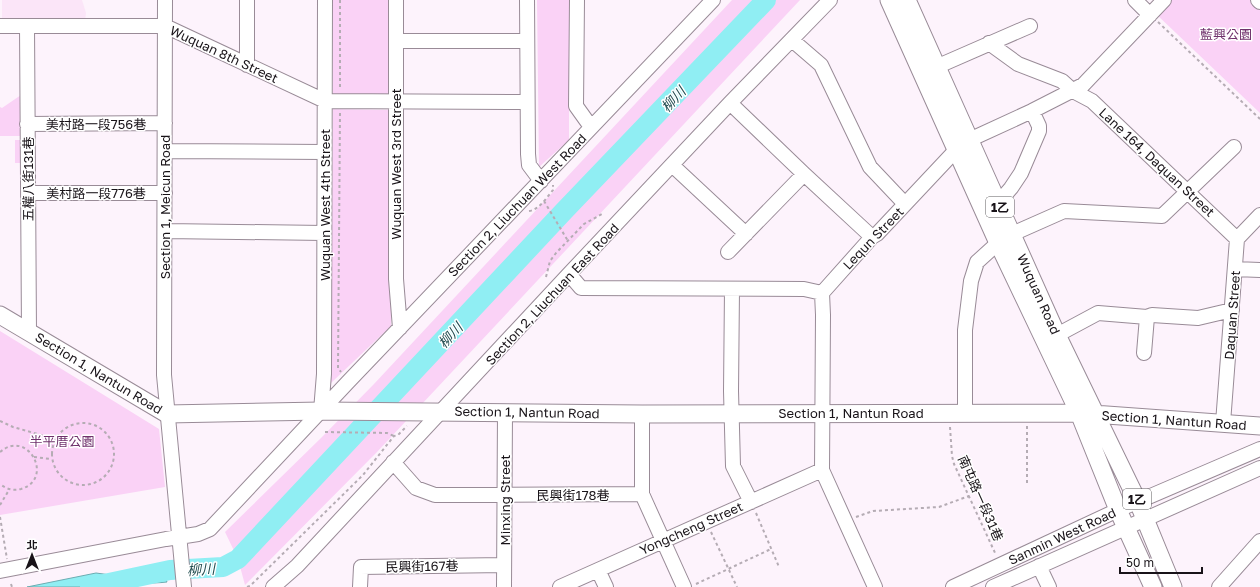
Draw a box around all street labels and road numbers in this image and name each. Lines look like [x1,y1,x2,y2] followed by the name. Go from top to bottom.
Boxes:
[167,22,281,86] street label: Wuquan 8th Street
[388,88,404,240] street label: Wuquan West 3rd Street
[1096,104,1218,220] street label: Lane 164, Daquan Street
[46,116,146,132] street label: 美村路一段756巷
[317,129,333,281] street label: Wuquan West 4th Street
[444,130,590,280] street label: Section 2, Liuchuan West Road
[157,135,173,279] street label: Section 1, Meicun Road
[20,136,36,222] street label: 五權八街131巷
[46,185,146,201] street label: 美村路一段776巷
[986,197,1014,217] road number: 1乙
[839,204,907,272] street label: Lequn Street
[482,220,622,368] street label: Section 2, Liuchuan East Road
[1014,251,1064,337] street label: Wuquan Road
[1221,270,1243,360] street label: Daquan Street
[33,329,165,417] street label: Section 1, Nantun Road
[454,403,600,421] street label: Section 1, Nantun Road
[778,405,924,421] street label: Section 1, Nantun Road
[1101,407,1247,433] street label: Section 1, Nantun Road
[955,453,1007,543] street label: 南屯路一段31巷
[497,454,513,546] street label: Minxing Street
[536,487,610,503] street label: 民興街178巷
[1123,489,1151,509] road number: 1乙
[637,498,745,558] street label: Yongcheng Street
[1006,504,1118,568] street label: Sanmin West Road
[385,557,459,575] street label: 民興街167巷

